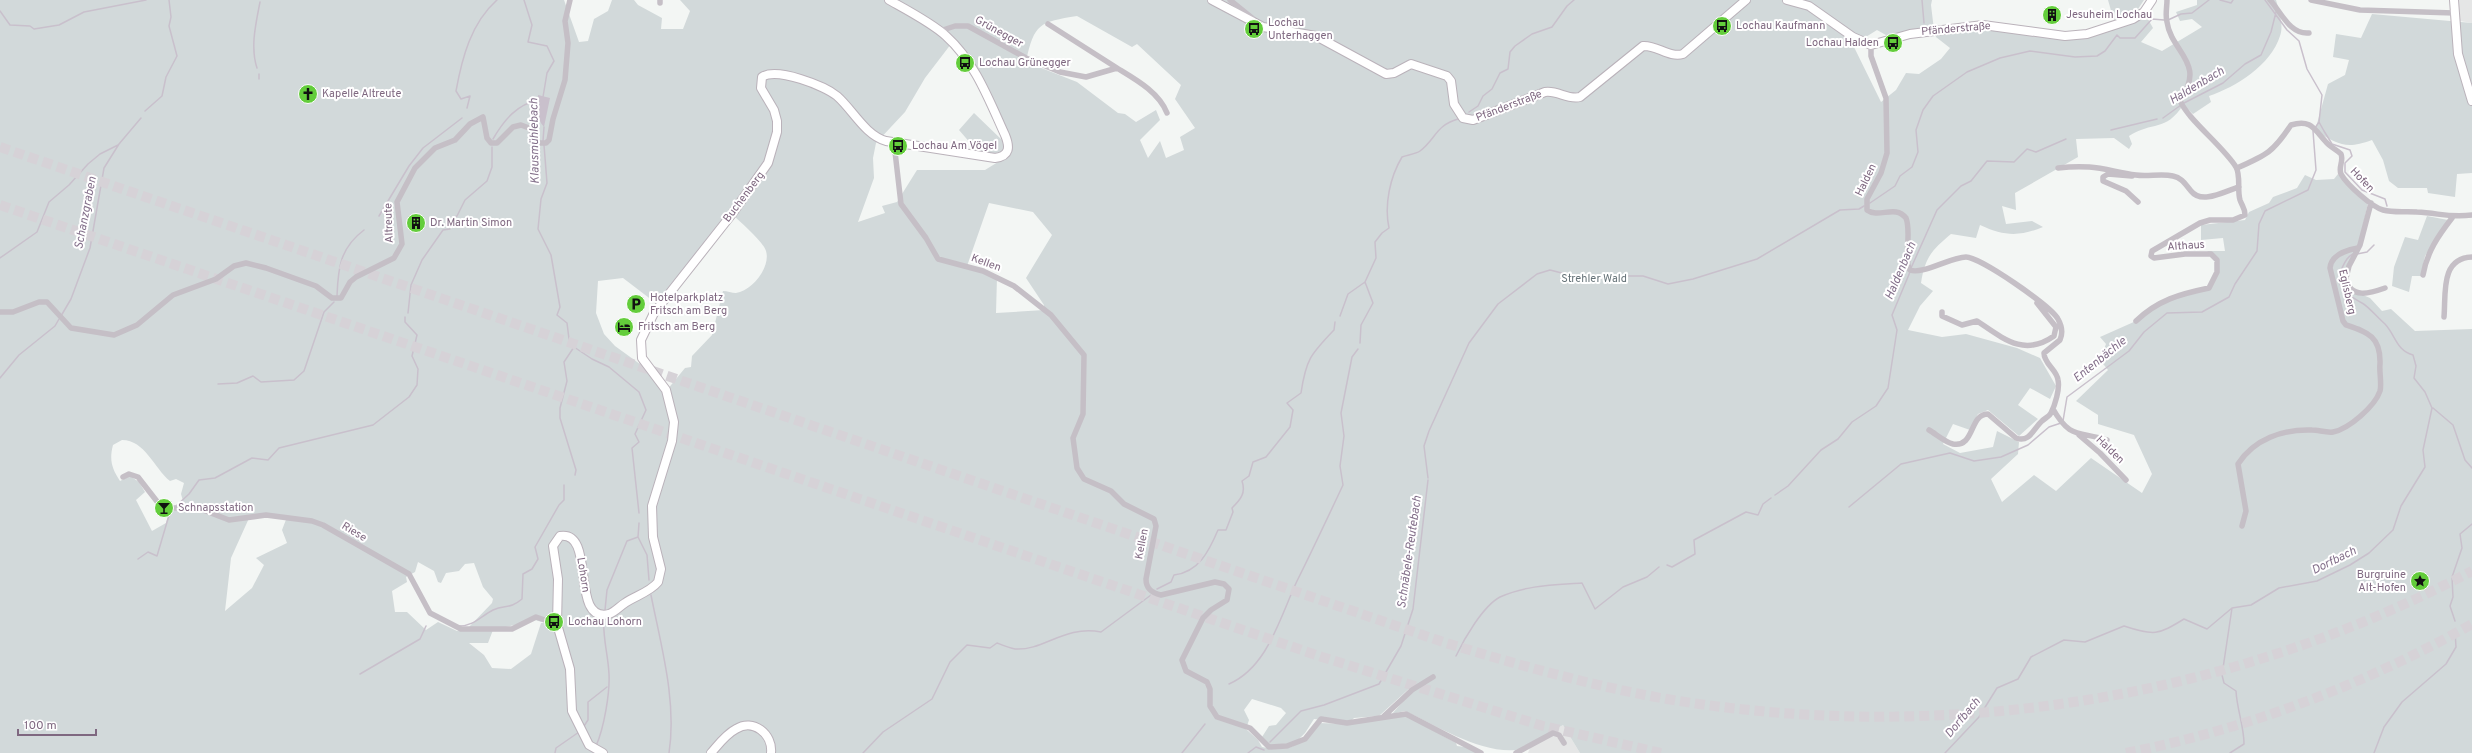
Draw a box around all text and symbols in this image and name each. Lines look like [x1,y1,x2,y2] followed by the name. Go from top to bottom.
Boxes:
[2041,4,2063,26] building icon: Jesuheim Lochau
[2066,8,2152,22] place label: Jesuheim Lochau
[972,13,1026,51] street label: Grünegger
[1711,15,1733,37] bus stop icon: Lochau Kaufmann
[1268,16,1333,43] place label: Lochau Unterhaggen
[1243,18,1265,40] bus stop icon: Lochau Unterhaggen
[1736,19,1825,33] place label: Lochau Kaufmann
[1921,19,1991,39] street label: Pfänderstraße
[1882,32,1904,54] bus stop icon: Lochau Halden
[1806,36,1879,50] place label: Lochau Halden
[954,52,976,74] bus stop icon: Lochau Grünegger
[979,56,1072,70] place label: Lochau Grünegger
[2167,63,2228,109] water label: Haldenbach
[297,83,319,105] church icon: Kapelle Altreute
[322,87,401,101] place label: Kapelle Altreute
[1474,87,1544,125] street label: Pfänderstraße
[526,97,544,184] water label: Klausmühlebach
[887,135,909,157] bus stop icon: Lochau Am Vögel
[912,139,997,153] place label: Lochau Am Vögel
[1852,161,1880,199] street label: Halden
[2347,165,2377,195] street label: Hofen
[720,169,768,225] street label: Buchenberg
[71,175,101,251] water label: Schanzgraben
[381,203,397,243] street label: Altreute
[405,212,427,234] building icon: Dr. Martin Simon
[430,216,512,230] place label: Dr. Martin Simon
[2167,238,2205,254] street label: Althaus
[1882,239,1921,302] water label: Haldenbach
[969,251,1003,275] street label: Kellen
[2335,268,2359,316] street label: Eglisberg
[1561,272,1627,286] park label: Strehler Wald
[650,291,727,318] place label: Hotelparkplatz Fritsch am Berg
[625,293,647,315] parking icon: Hotelparkplatz Fritsch am Berg
[613,316,635,338] hotel icon: Fritsch am Berg
[638,320,715,334] place label: Fritsch am Berg
[2070,333,2131,386] water label: Entenbächle
[2093,433,2127,467] street label: Halden
[1394,494,1426,609] water label: Schnäbele-Reutebach
[153,497,175,519] bar icon: Schnapsstation
[178,501,253,515] place label: Schnapsstation
[339,519,369,545] street label: Riese
[1132,528,1152,560] street label: Kellen
[2309,543,2359,579] water label: Dorfbach
[573,557,593,593] street label: Lohorn
[2357,568,2406,595] place label: Burgruine Alt-Hofen
[2409,570,2431,592] place icon: Burgruine Alt-Hofen
[543,611,565,633] bus stop icon: Lochau Lohorn
[568,615,642,629] place label: Lochau Lohorn
[1942,694,1985,741] water label: Dorfbach
[18,711,96,737] scale bar
[24,718,57,734] text: 100 m

